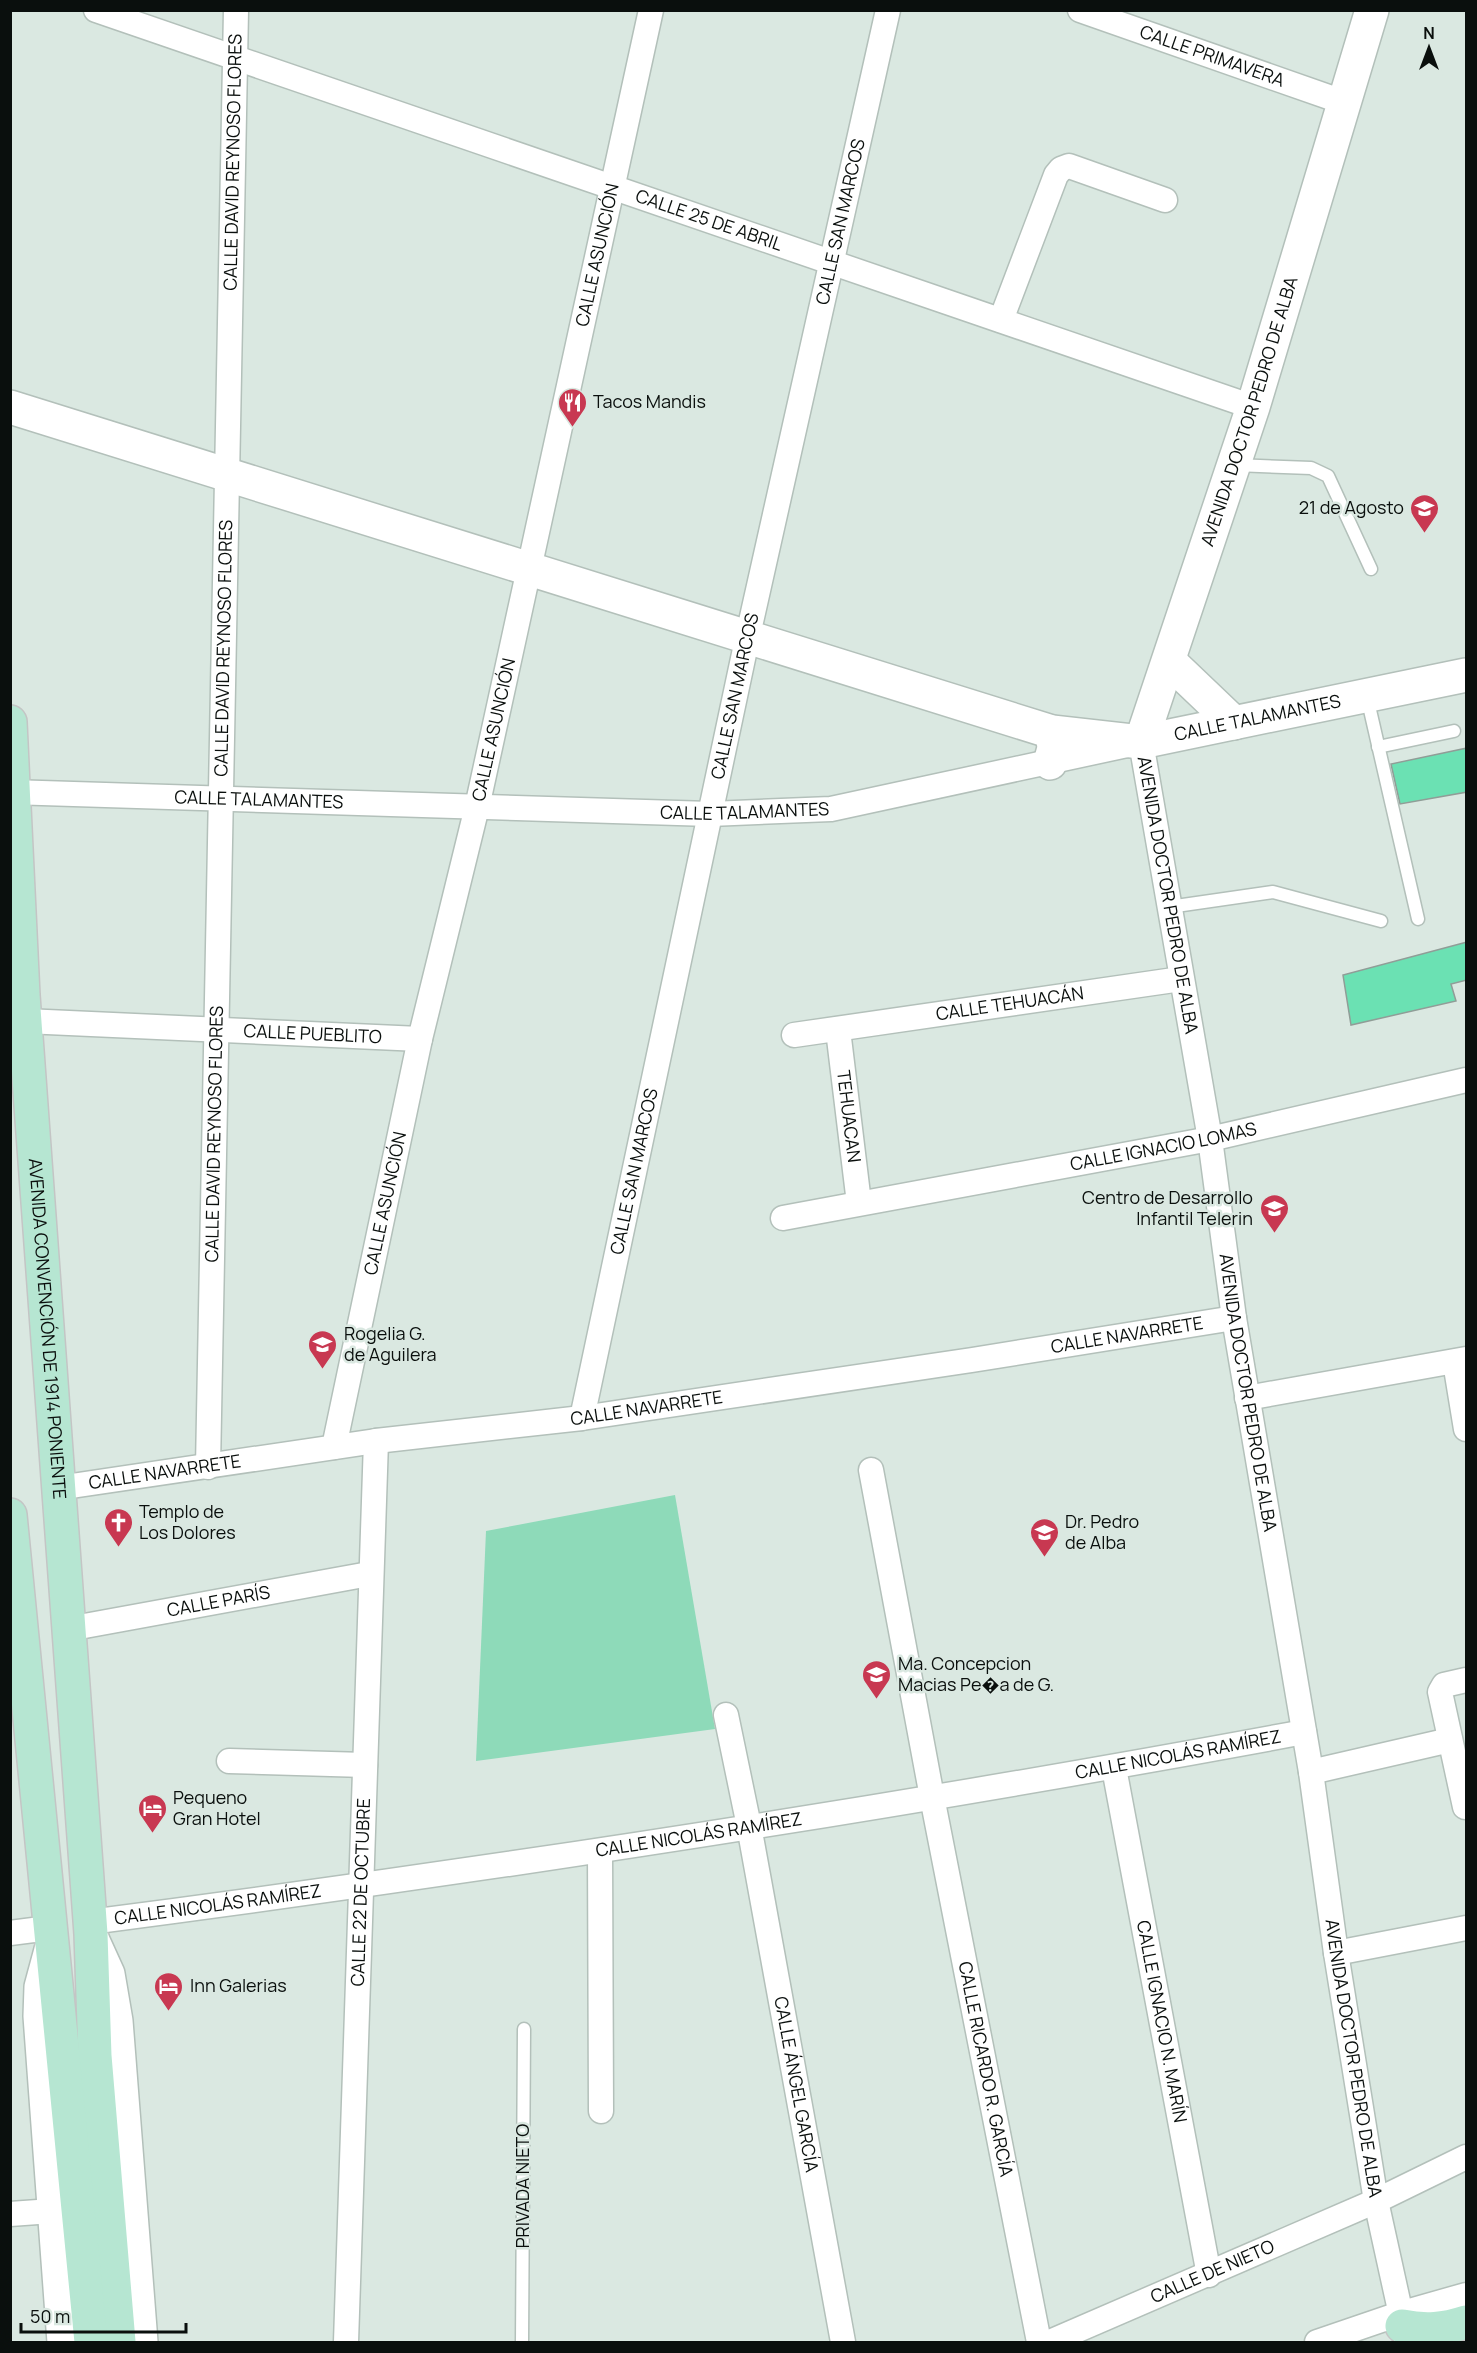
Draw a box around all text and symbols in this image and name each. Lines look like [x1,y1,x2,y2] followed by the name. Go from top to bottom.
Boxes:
[1399,18,1459,78] north arrow
[1137,19,1289,92] street label: CALLE PRIMAVERA
[1423,22,1435,44] text: N
[218,34,247,291] street label: CALLE DAVID REYNOSO FLORES
[809,136,870,307] street label: CALLE SAN MARCOS
[569,181,624,328] street label: CALLE ASUNCIÓN
[633,183,786,256] street label: CALLE 25 DE ABRIL
[1194,273,1303,549] street label: AVENIDA DOCTOR PEDRO DE ALBA
[556,386,588,428] restaurant icon: Tacos Mandis
[593,389,706,413] place label: Tacos Mandis
[1409,492,1441,534] school or university icon: 21 de Agosto
[1299,495,1404,519] place label: 21 de Agosto
[208,520,237,777] street label: CALLE DAVID REYNOSO FLORES
[705,610,764,781] street label: CALLE SAN MARCOS
[466,656,520,803] street label: CALLE ASUNCIÓN
[1172,688,1343,746] street label: CALLE TALAMANTES
[1133,754,1205,1036] street label: AVENIDA DOCTOR PEDRO DE ALBA
[174,784,344,813] street label: CALLE TALAMANTES
[660,796,830,825] street label: CALLE TALAMANTES
[934,980,1085,1025] street label: CALLE TEHUACÁN
[199,1005,228,1263] street label: CALLE DAVID REYNOSO FLORES
[243,1018,382,1048] street label: CALLE PUEBLITO
[832,1069,867,1164] street label: TEHUACAN
[604,1086,663,1257] street label: CALLE SAN MARCOS
[1068,1116,1259,1176] street label: CALLE IGNACIO LOMAS
[358,1129,411,1277] street label: CALLE ASUNCIÓN
[24,1157,72,1500] street label: AVENIDA CONVENCIÓN DE 1914 PONIENTE
[1082,1185,1253,1230] place label: Centro de Desarrollo Infantil Telerin
[1258,1192,1290,1234] school or university icon: Centro de Desarrollo Infantil Telerin
[1214,1252,1283,1534] street label: AVENIDA DOCTOR PEDRO DE ALBA
[1049,1310,1205,1358] street label: CALLE NAVARRETE
[344,1321,437,1366] place label: Rogelia G. de Aguilera
[307,1328,339,1370] school or university icon: Rogelia G. de Aguilera
[569,1384,724,1430] street label: CALLE NAVARRETE
[87,1448,242,1494] street label: CALLE NAVARRETE
[139,1499,236,1544] place label: Templo de Los Dolores
[102,1506,134,1548] church icon: Templo de Los Dolores
[1065,1509,1139,1554] place label: Dr. Pedro de Alba
[1028,1516,1060,1558] school or university icon: Dr. Pedro de Alba
[165,1579,272,1622] street label: CALLE PARÍS
[898,1651,1054,1696] place label: Ma. Concepcion Macias Pe�a de G.
[861,1658,893,1700] school or university icon: Ma. Concepcion Macias Pe�a de G.
[1073,1724,1283,1784] street label: CALLE NICOLÁS RAMÍREZ
[173,1785,261,1830] place label: Pequeno Gran Hotel
[136,1792,168,1834] hotel icon: Pequeno Gran Hotel
[345,1798,375,1987] street label: CALLE 22 DE OCTUBRE
[594,1806,803,1862] street label: CALLE NICOLÁS RAMÍREZ
[113,1878,323,1930] street label: CALLE NICOLÁS RAMÍREZ
[1320,1917,1388,2200] street label: AVENIDA DOCTOR PEDRO DE ALBA
[1132,1918,1193,2124] street label: CALLE IGNACIO N. MARÍN
[954,1959,1019,2179] street label: CALLE RICARDO R. GARCÍA
[153,1970,185,2012] hotel icon: Inn Galerias
[190,1973,287,1997] place label: Inn Galerias
[769,1994,825,2175] street label: CALLE ÁNGEL GARCÍA
[510,2124,534,2248] street label: PRIVADA NIETO
[1146,2233,1278,2308] street label: CALLE DE NIETO
[21,2296,186,2334] scale bar
[30,2304,70,2328] text: 50 m

